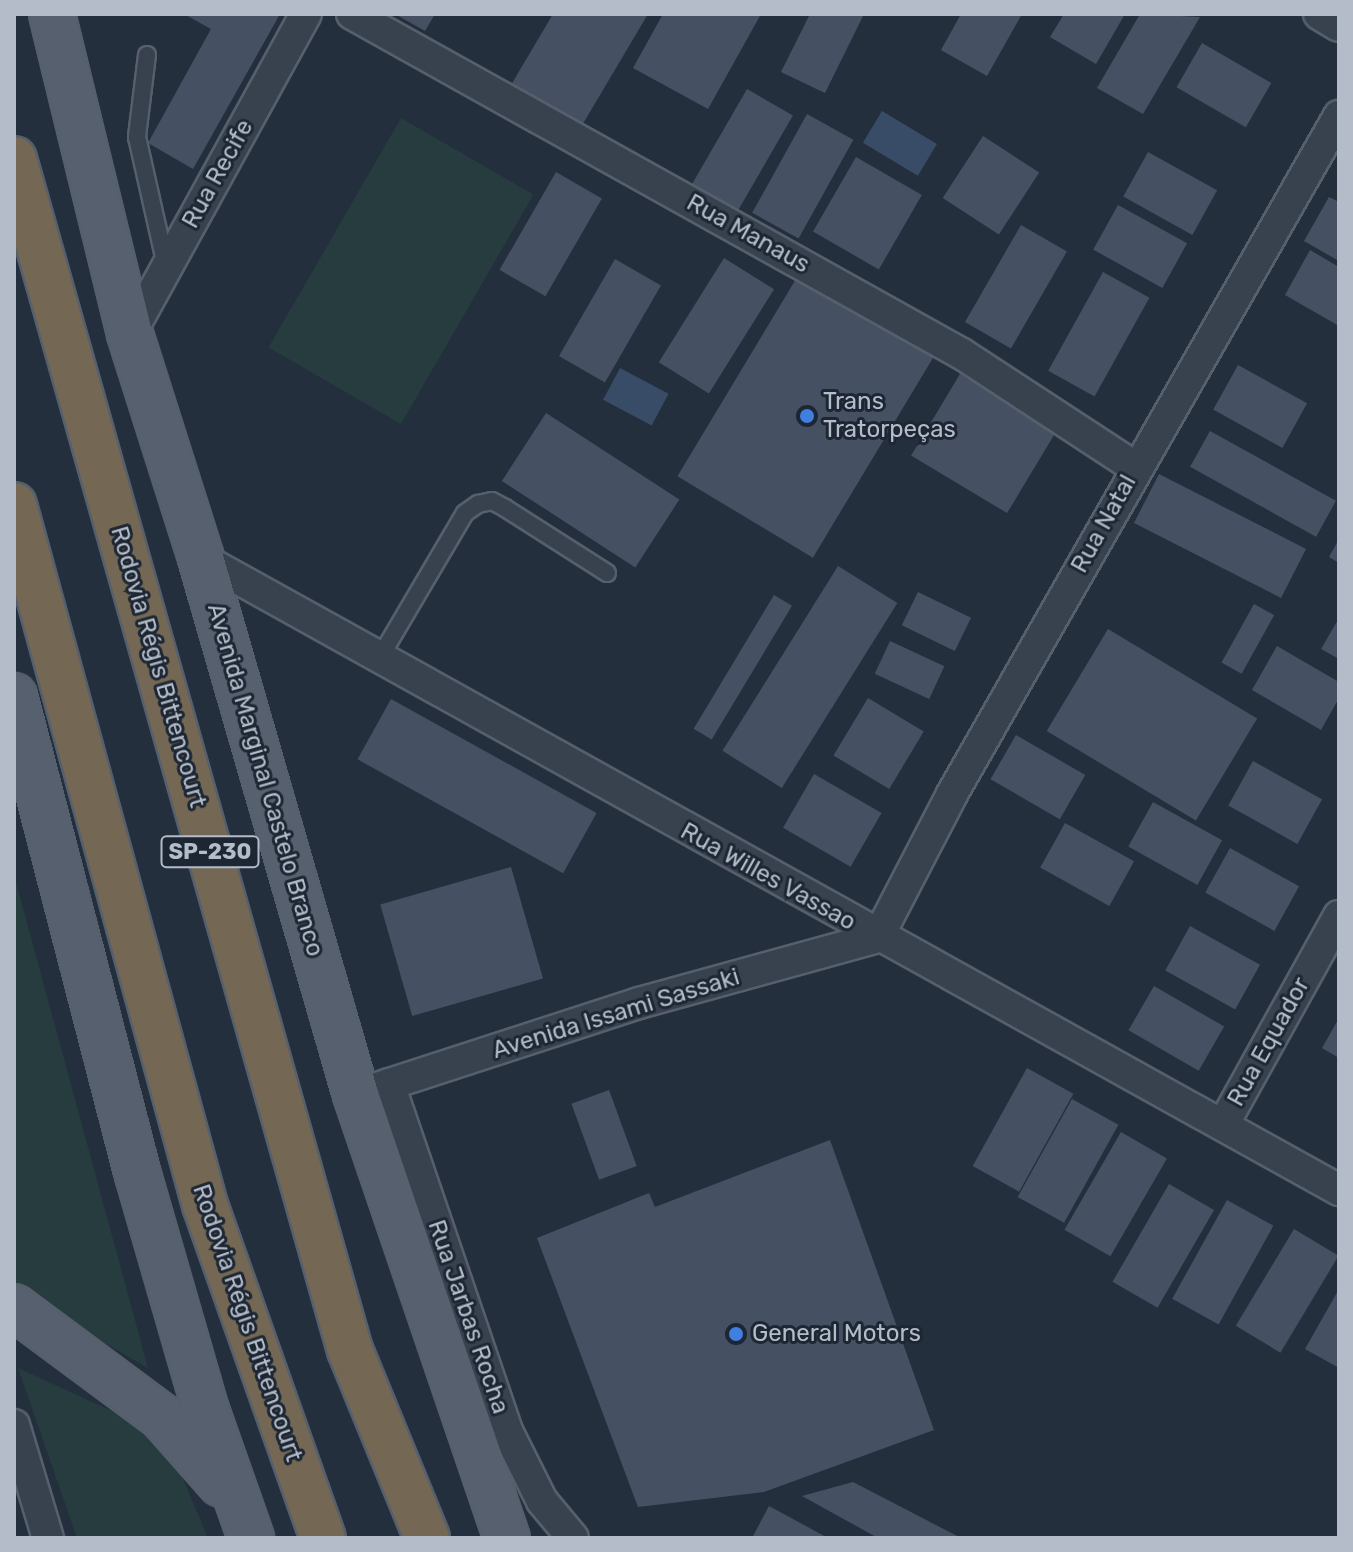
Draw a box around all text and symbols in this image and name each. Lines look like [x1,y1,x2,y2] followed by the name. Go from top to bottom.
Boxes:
[176,115,260,233] street label: Rua Recife
[682,188,814,280] street label: Rua Manaus
[823,388,956,444] place label: Trans Tratorpeças
[798,407,816,425] marker: Trans Tratorpeças
[1065,470,1143,578] street label: Rua Natal
[104,523,212,811] street label: Rodovia Régis Bittencourt
[201,600,329,960] street label: Avenida Marginal Castelo Branco
[675,817,861,937] street label: Rua Willes Vassao
[160,834,260,870] road number: SP-230
[489,963,743,1065] street label: Avenida Issami Sassaki
[1222,973,1316,1111] street label: Rua Equador
[186,1181,308,1465] street label: Rodovia Régis Bittencourt
[421,1216,515,1418] street label: Rua Jarbas Rocha
[752,1320,921,1348] place label: General Motors
[727,1325,745,1343] marker: General Motors

